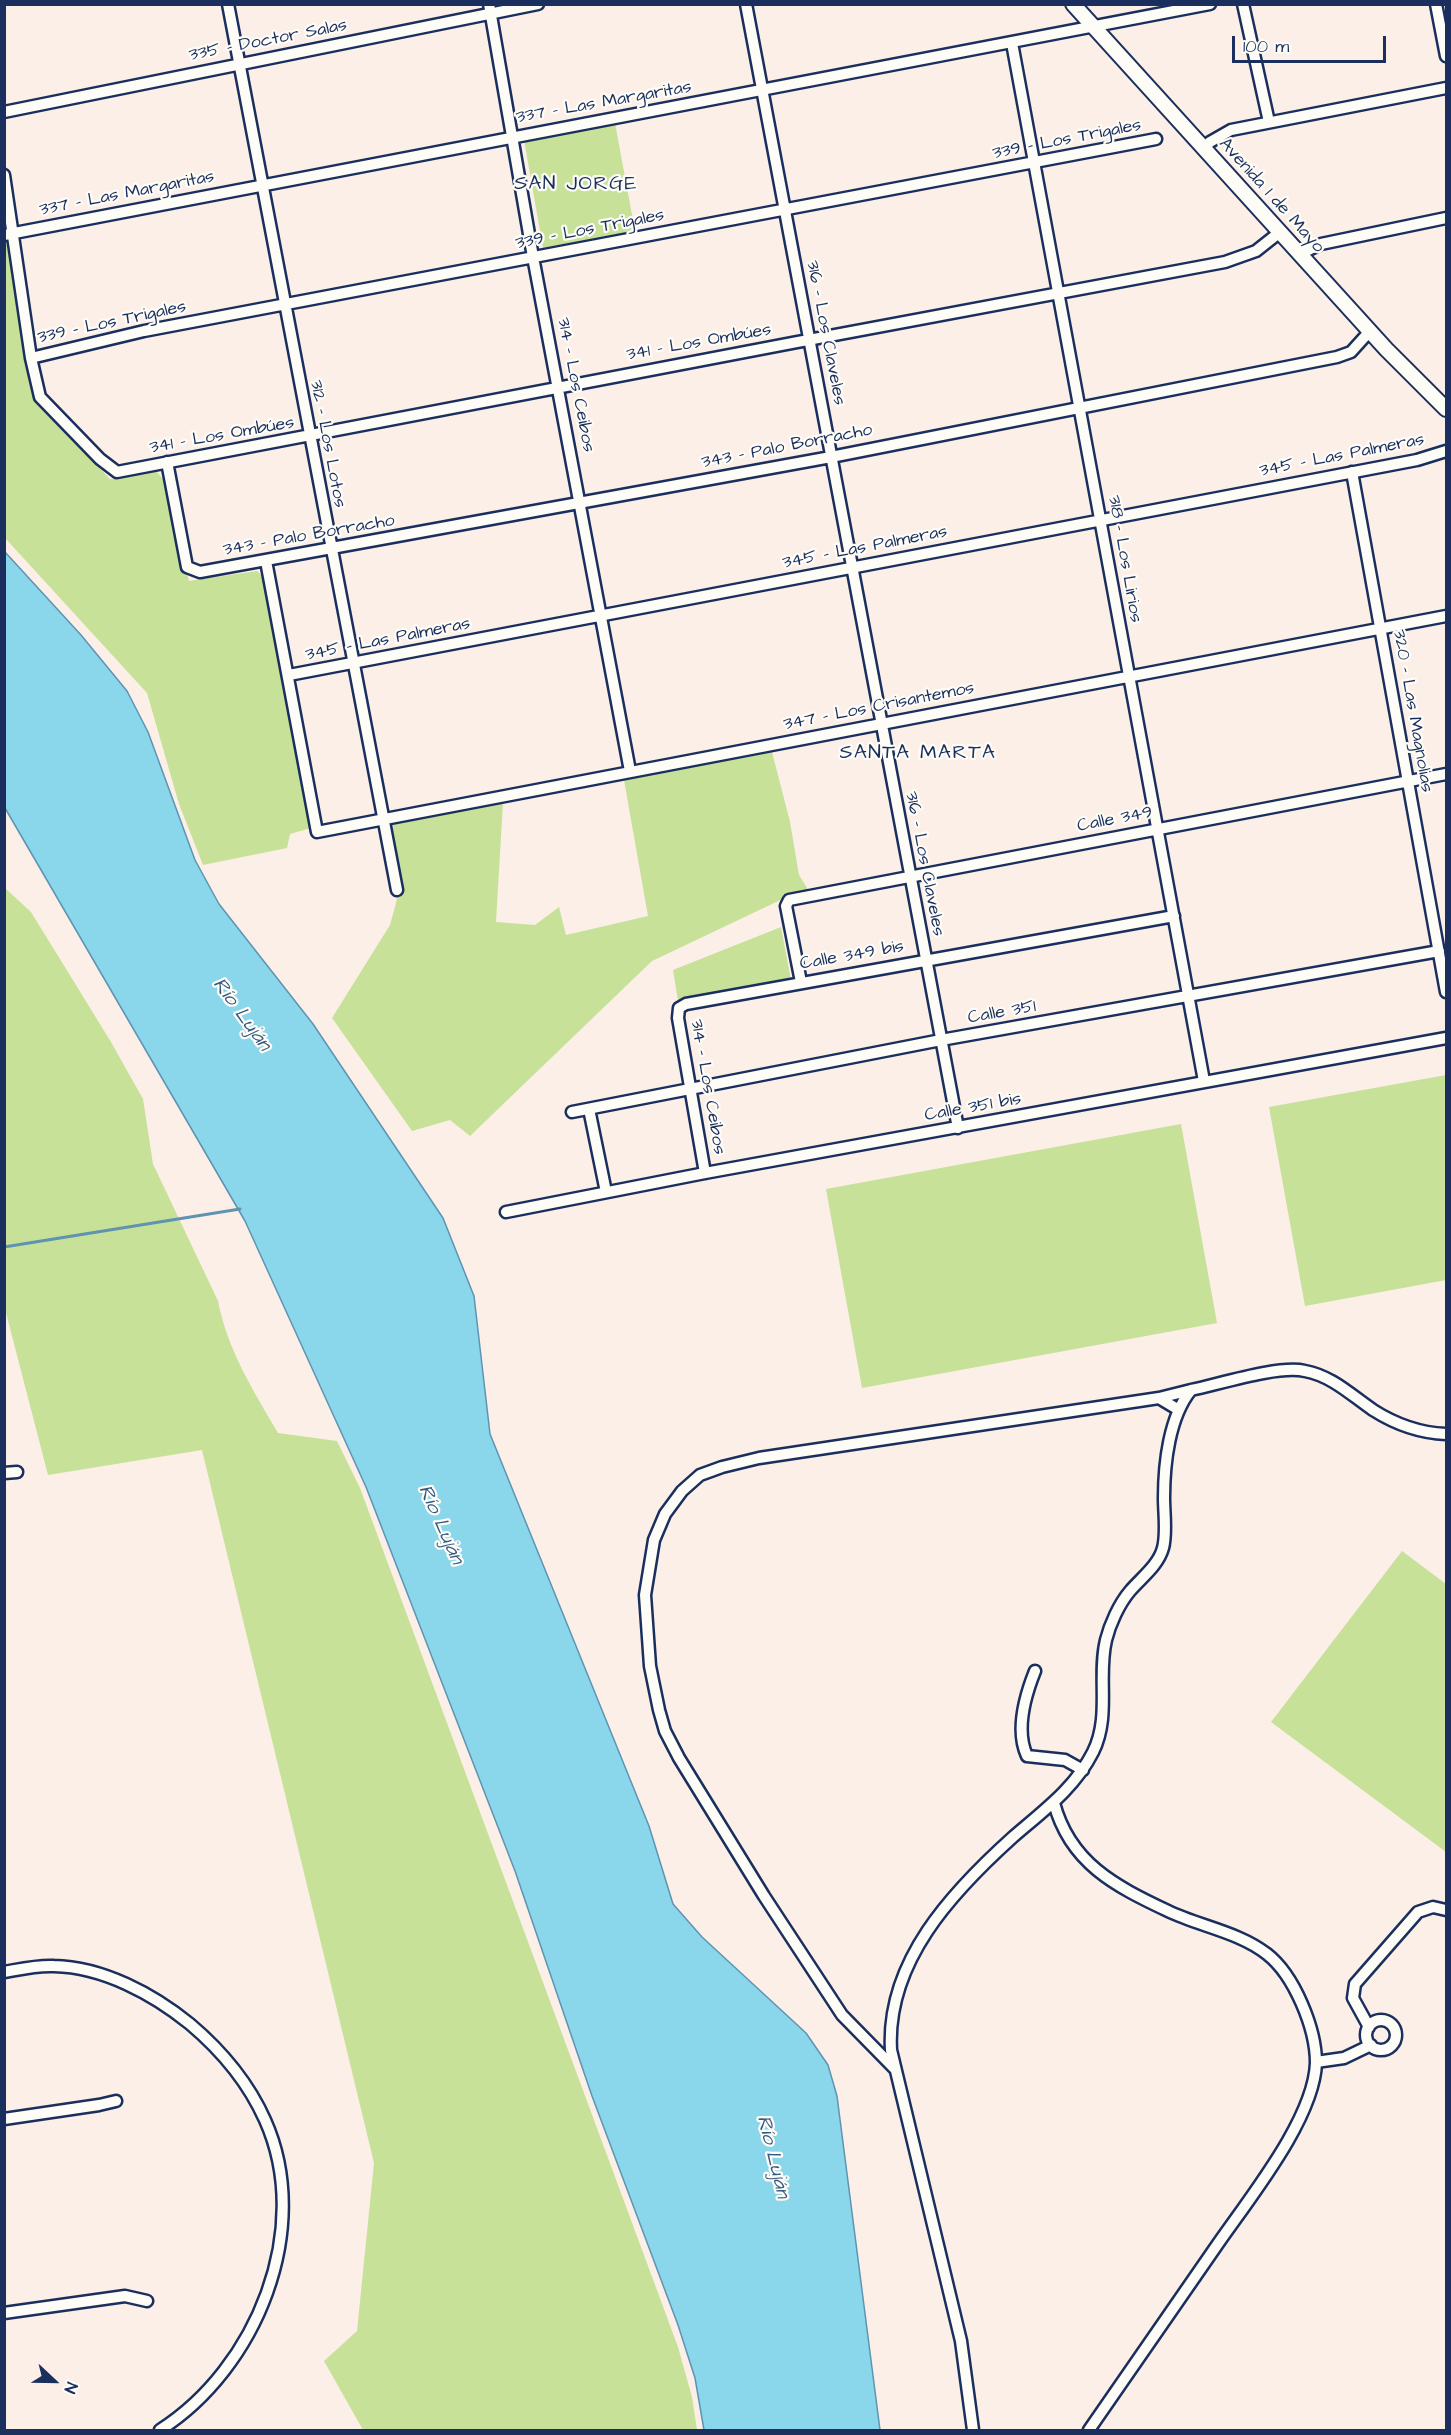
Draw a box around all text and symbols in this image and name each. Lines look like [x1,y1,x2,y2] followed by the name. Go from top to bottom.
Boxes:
[187,15,349,67] street label: 335 - Doctor Salas
[1235,24,1390,62] scale bar
[1243,34,1289,59] text: 100 m
[515,77,693,129] street label: 337 - Las Margaritas
[991,115,1143,165] street label: 339 - Los Trigales
[1214,134,1328,258] street label: Avenida 1 de Mayo
[38,166,216,222] street label: 337 - Las Margaritas
[514,173,638,197] district label: SAN JORGE
[514,205,666,255] street label: 339 - Los Trigales
[800,259,850,407] street label: 316 - Los Claveles
[36,297,188,349] street label: 339 - Los Trigales
[551,316,599,454] street label: 314 - Los Ceibos
[625,320,773,366] street label: 341 - Los Ombúes
[304,378,350,510] street label: 312 - Los Lotos
[148,413,296,459] street label: 341 - Los Ombúes
[700,420,874,474] street label: 343 - Palo Borracho
[1258,429,1426,483] street label: 345 - Las Palmeras
[1102,494,1146,624] street label: 318 - Los Lirios
[222,510,396,562] street label: 343 - Palo Borracho
[781,521,949,575] street label: 345 - Las Palmeras
[304,613,472,667] street label: 345 - Las Palmeras
[1387,628,1437,794] street label: 320 - Las Magnolias
[782,678,976,736] street label: 347 - Los Crisantemos
[840,742,996,766] district label: SANTA MARTA
[899,790,949,938] street label: 316 - Los Claveles
[1076,802,1154,838] street label: Calle 349
[798,936,906,976] street label: Calle 349 bis
[207,974,275,1056] water label: Río Luján
[966,996,1038,1030] street label: Calle 351
[684,1018,730,1156] street label: 314 - Los Ceibos
[923,1089,1023,1127] street label: Calle 351 bis
[412,1482,468,1568] water label: Río Luján
[750,2113,794,2201] water label: Río Luján
[24,2351,84,2411] north arrow
[59,2379,83,2397] text: N

